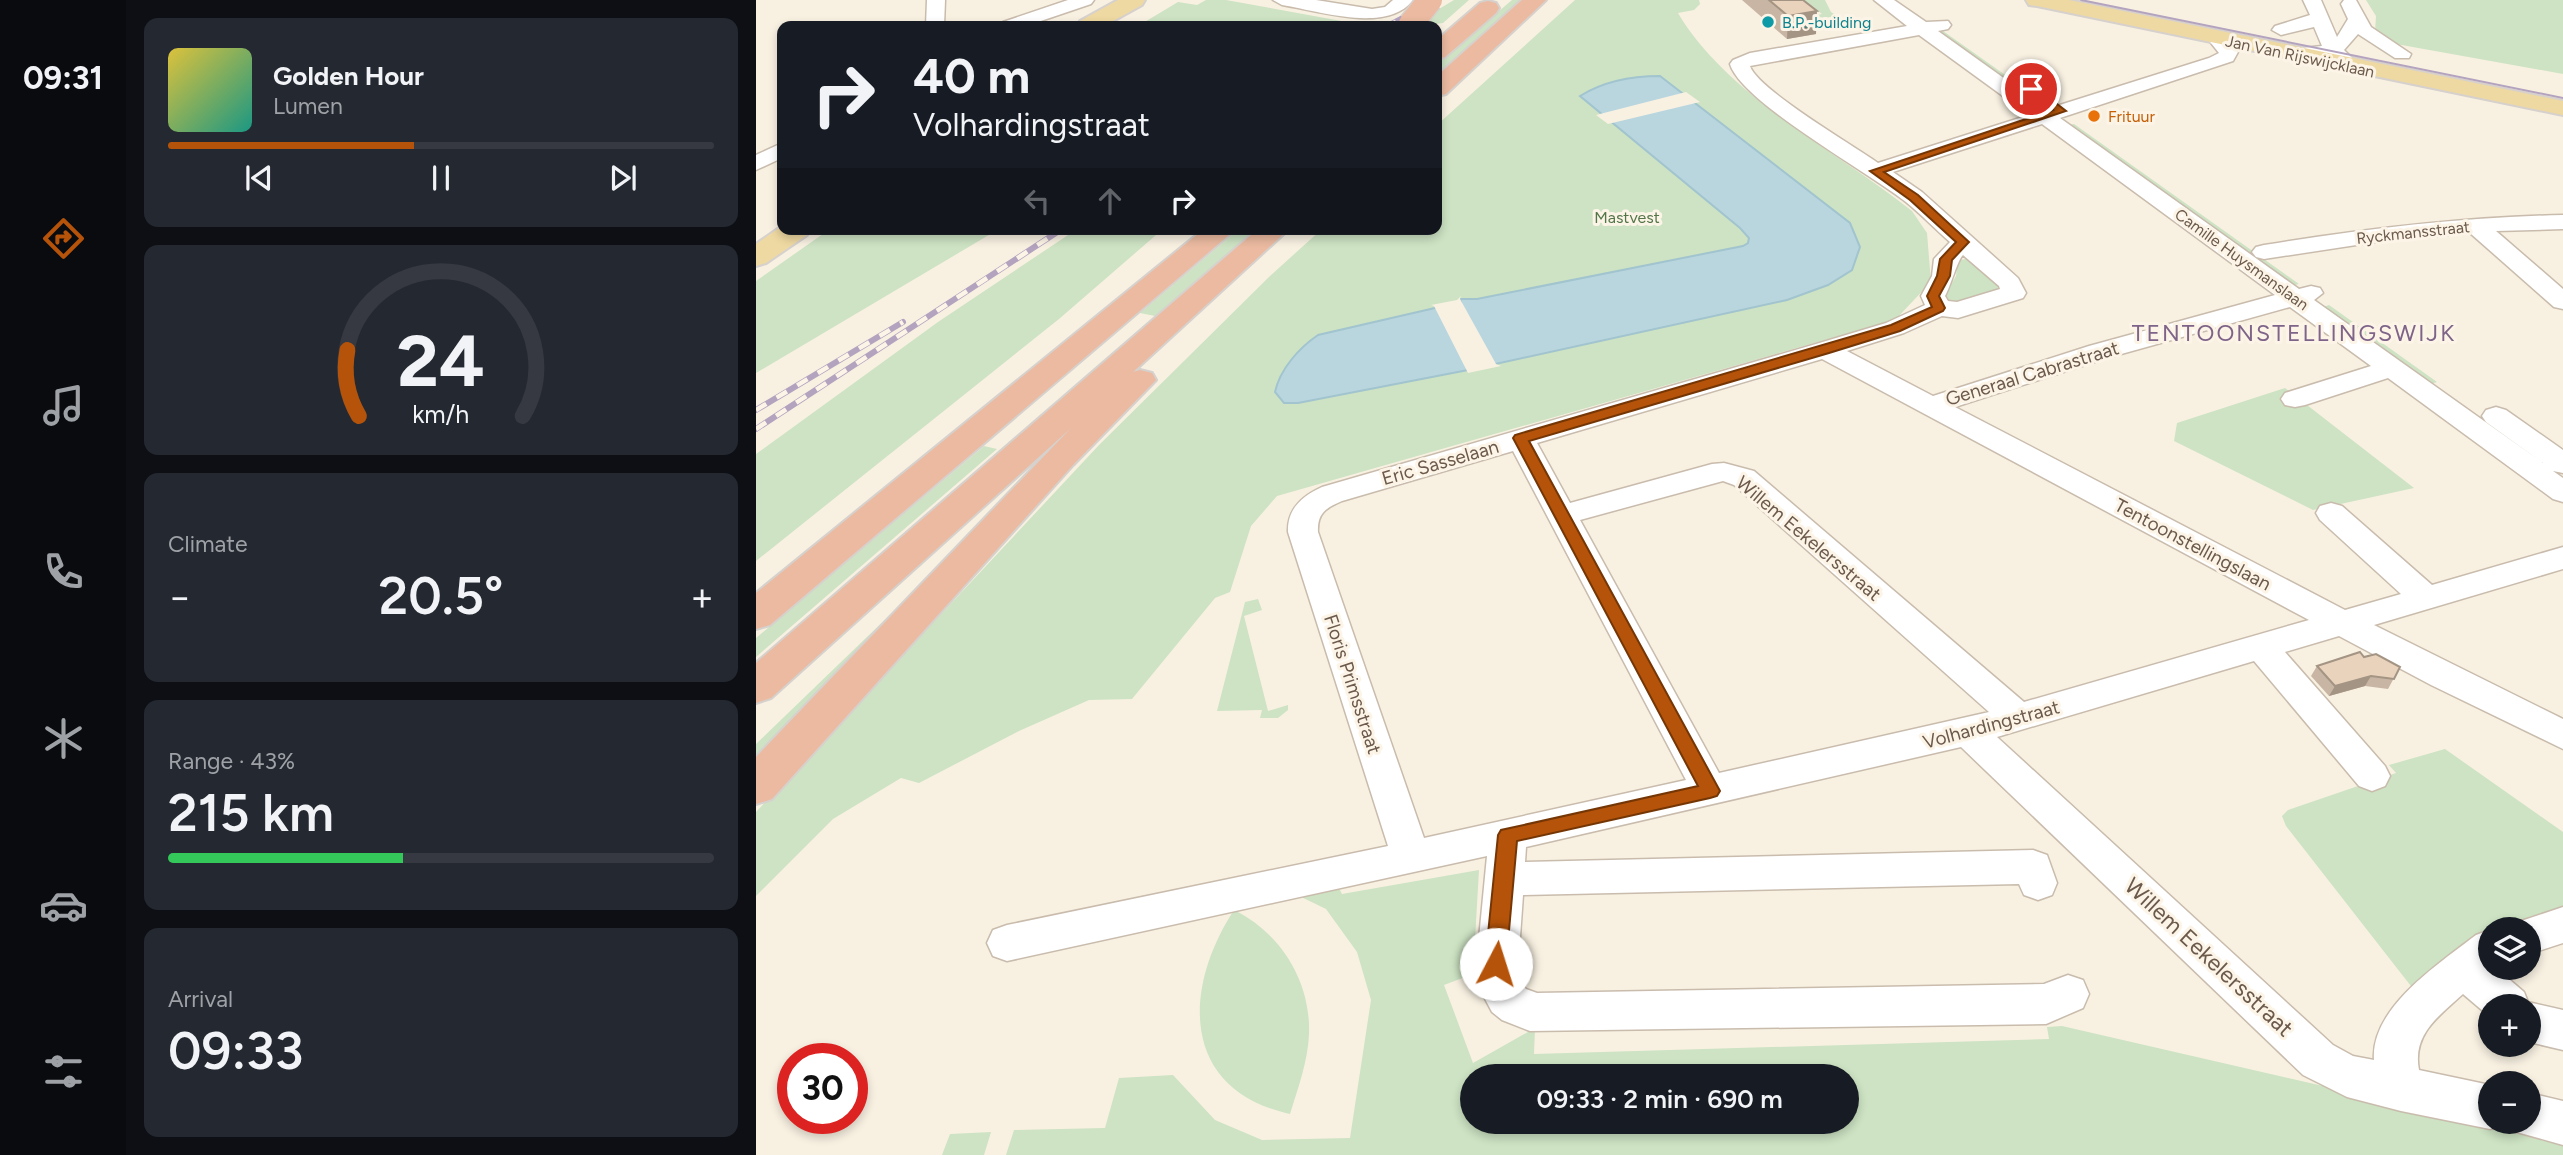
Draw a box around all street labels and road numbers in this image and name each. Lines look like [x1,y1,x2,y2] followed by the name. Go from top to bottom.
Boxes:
[2224,31,2376,82] street label: Jan Van Rijswijcklaan
[2171,205,2312,314] street label: Camille Huysmanslaan
[2355,217,2471,248] street label: Ryckmansstraat
[1943,336,2122,411] street label: Generaal Cabrastraat
[1379,435,1501,490] street label: Eric Sasselaan
[1732,471,1886,606] street label: Willem Eekelersstraat
[2111,493,2275,595] street label: Tentoonstellingslaan
[1319,611,1386,757] street label: Floris Primsstraat
[1920,695,2062,754] street label: Volhardingstraat
[2119,872,2299,1042] street label: Willem Eekelersstraat

